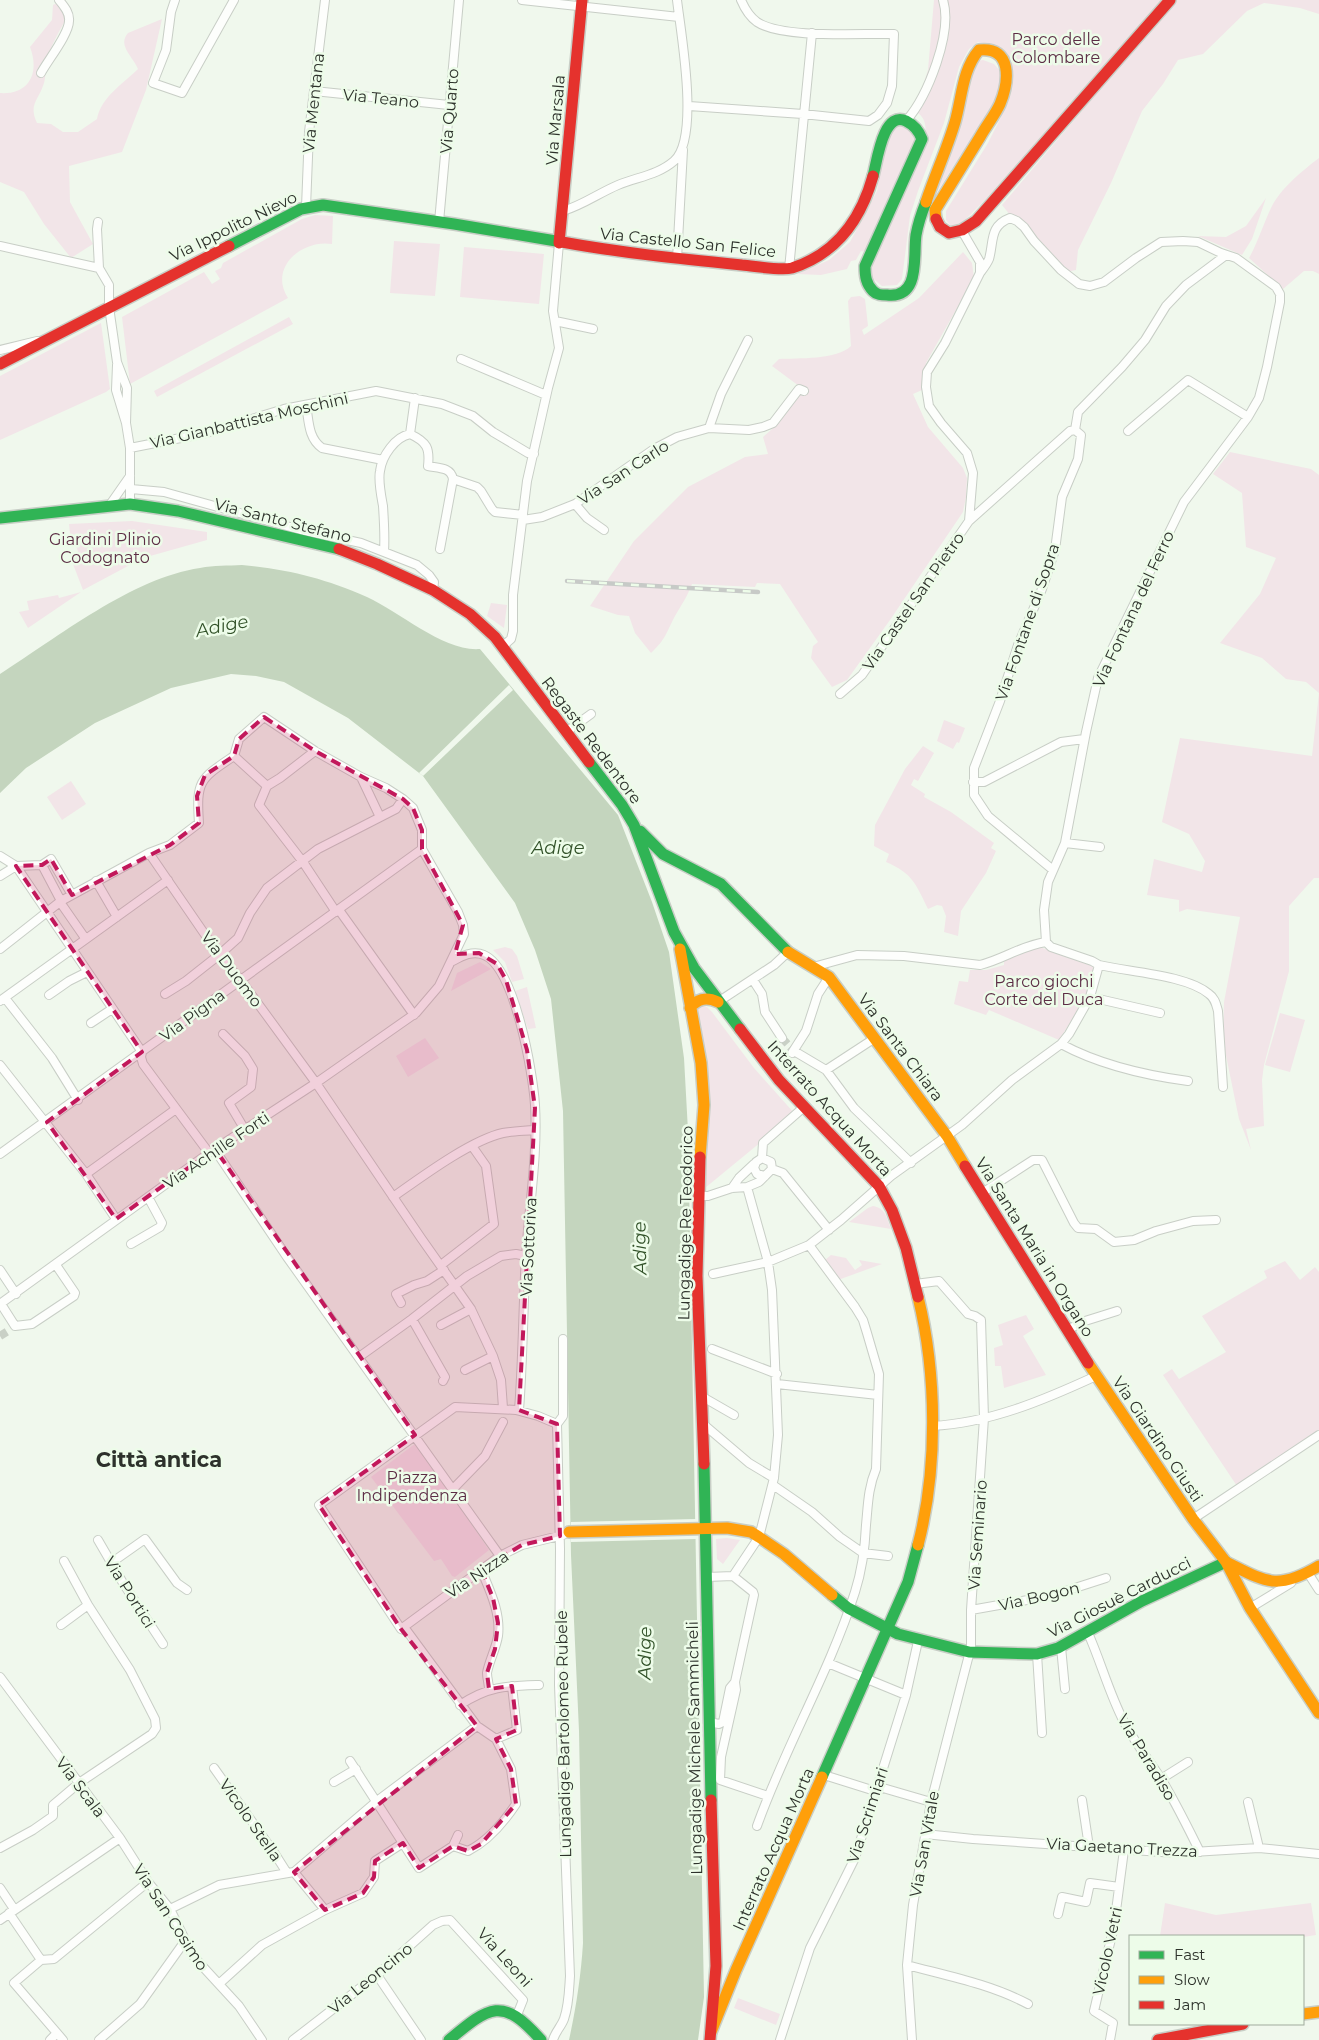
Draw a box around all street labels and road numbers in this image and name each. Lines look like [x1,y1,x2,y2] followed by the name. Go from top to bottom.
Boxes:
[299,52,328,154] street label: Via Mentana
[436,68,463,154] street label: Via Quarto
[542,74,569,166] street label: Via Marsala
[342,85,420,112] street label: Via Teano
[166,187,300,266] street label: Via Ippolito Nievo
[599,224,777,261] street label: Via Castello San Felice
[148,388,350,453] street label: Via Gianbattista Moschini
[574,436,672,509] street label: Via San Carlo
[212,494,353,547] street label: Via Santo Stefano
[1089,528,1178,691] street label: Via Fontana del Ferro
[859,529,968,674] street label: Via Castel San Pietro
[992,541,1063,703] street label: Via Fontane di Sopra
[538,673,646,808] street label: Regaste Redentore
[197,928,266,1011] street label: Via Duomo
[156,985,229,1045] street label: Via Pigna
[854,990,947,1105] street label: Via Santa Chiara
[764,1036,896,1180] street label: Interrato Acqua Morta
[160,1108,273,1193] street label: Via Achille Forti
[674,1125,697,1321] street label: Lungadige Re Teodorico
[971,1154,1098,1340] street label: Via Santa Maria in Organo
[516,1197,541,1297] street label: Via Sottoriva
[1109,1373,1207,1506] street label: Via Giardino Giusti
[964,1479,991,1591] street label: Via Seminario
[442,1546,512,1602] street label: Via Nizza
[100,1553,159,1632] street label: Via Portici
[1044,1553,1194,1642] street label: Via Giosuè Carducci
[997,1578,1082,1615] street label: Via Bogon
[552,1610,575,1858] street label: Lungadige Bartolomeo Rubele
[683,1621,706,1875] street label: Lungadige Michele Sammicheli
[1113,1710,1180,1804] street label: Via Paradiso
[52,1753,110,1821] street label: Via Scala
[729,1765,818,1934] street label: Interrato Acqua Morta
[843,1765,892,1865] street label: Via Scrimiari
[215,1775,286,1865] street label: Vicolo Stella
[906,1789,943,1899] street label: Via San Vitale
[1046,1834,1198,1861] street label: Via Gaetano Trezza
[129,1860,212,1974] street label: Via San Cosimo
[1089,1905,1126,1997] street label: Vicolo Vetri
[473,1924,536,1991] street label: Via Leoni
[324,1939,416,2018] street label: Via Leoncino

